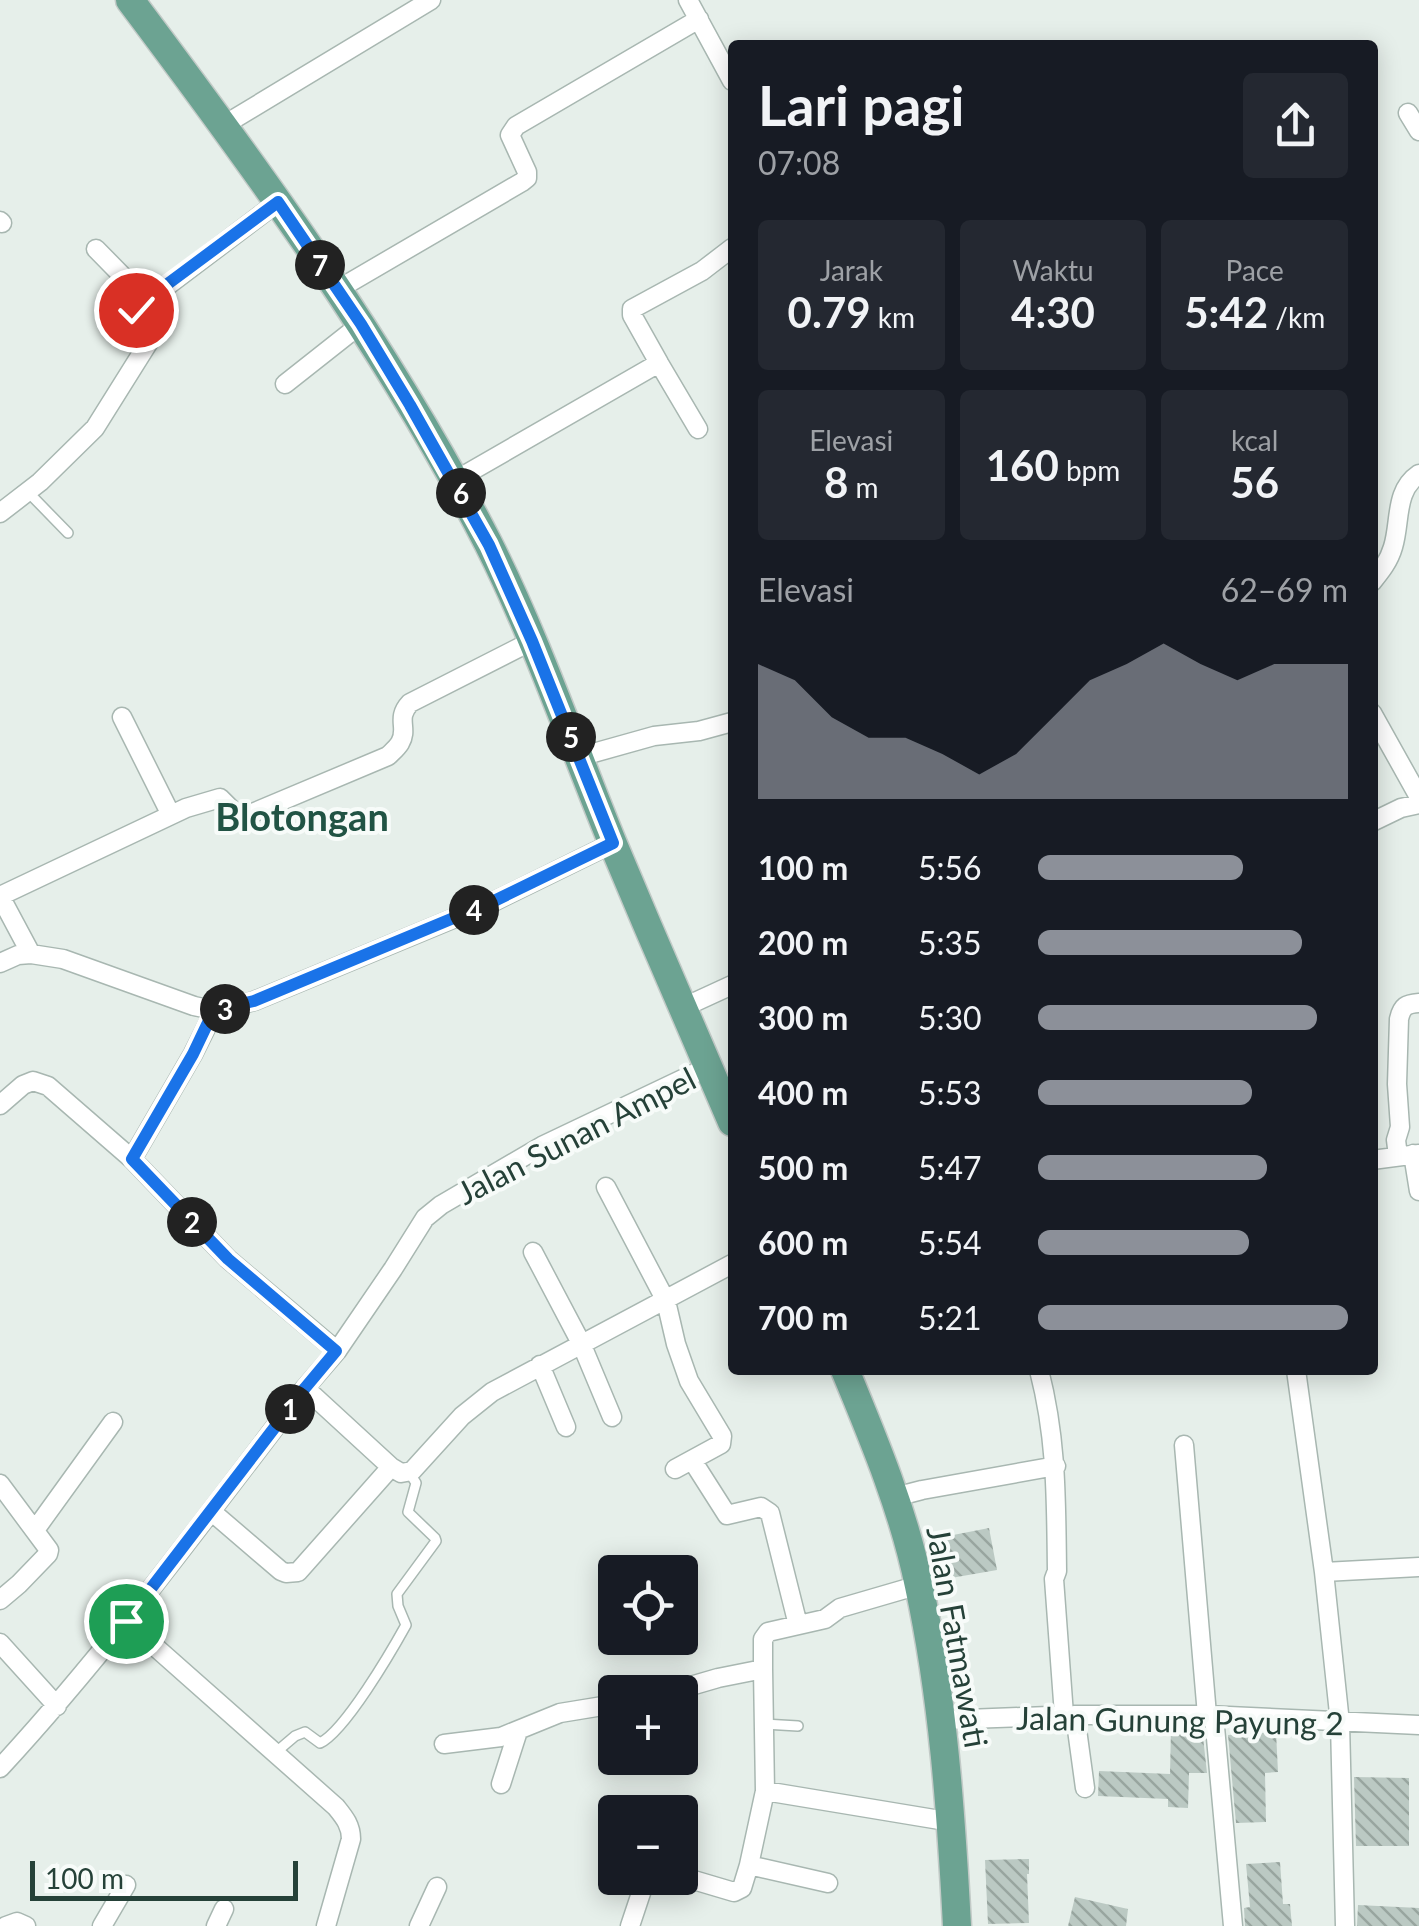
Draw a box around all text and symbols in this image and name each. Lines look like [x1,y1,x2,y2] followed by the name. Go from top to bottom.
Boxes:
[758,72,965,138] text: Lari pagi
[1243,73,1348,178] button: share
[758,143,840,182] text: 07:08
[295,240,345,290] pin: 7
[312,248,328,282] text: 7
[820,253,883,287] text: Jarak
[1012,253,1094,287] text: Waktu
[1226,253,1284,287] text: Pace
[94,268,179,353] pin
[109,283,164,338] icon: check
[788,287,871,337] text: 0.79
[1011,287,1095,337] text: 4:30
[1184,287,1268,337] text: 5:42
[871,300,915,334] text: km
[1268,300,1325,334] text: /km
[809,423,893,457] text: Elevasi
[1231,423,1278,457] text: kcal
[986,440,1059,490] text: 160
[1059,453,1120,487] text: bpm
[824,457,848,507] text: 8
[1230,457,1279,507] text: 56
[436,468,486,518] pin: 6
[848,470,879,504] text: m
[453,476,469,510] text: 6
[758,570,854,609] text: Elevasi
[1221,570,1348,609] text: 62–69 m
[546,712,596,762] pin: 5
[563,720,579,754] text: 5
[215,793,389,839] district label: Blotongan
[758,848,848,887] text: 100 m
[918,848,982,887] text: 5:56
[449,885,499,935] pin: 4
[466,893,482,927] text: 4
[758,923,848,962] text: 200 m
[918,923,982,962] text: 5:35
[200,984,250,1034] pin: 3
[217,992,233,1026] text: 3
[758,998,848,1037] text: 300 m
[918,998,982,1037] text: 5:30
[450,1058,702,1212] street label: Jalan Sunan Ampel
[758,1073,848,1112] text: 400 m
[918,1073,982,1112] text: 5:53
[758,1148,848,1187] text: 500 m
[918,1148,982,1187] text: 5:47
[167,1197,217,1247] pin: 2
[184,1205,200,1239] text: 2
[758,1223,848,1262] text: 600 m
[918,1223,982,1262] text: 5:54
[758,1298,848,1337] text: 700 m
[918,1298,982,1337] text: 5:21
[265,1384,315,1434] pin: 1
[282,1392,298,1426] text: 1
[919,1523,997,1751] street label: Jalan Fatmawati
[598,1555,698,1895] map controls
[598,1555,698,1655] button: locate
[84,1579,169,1664] pin
[99,1594,154,1649] icon: arrive
[598,1675,698,1775] button: +
[1016,1698,1344,1742] street label: Jalan Gunung Payung 2
[598,1795,698,1895] button: −
[30,1856,298,1900] scale bar
[45,1861,124,1895] text: 100 m

